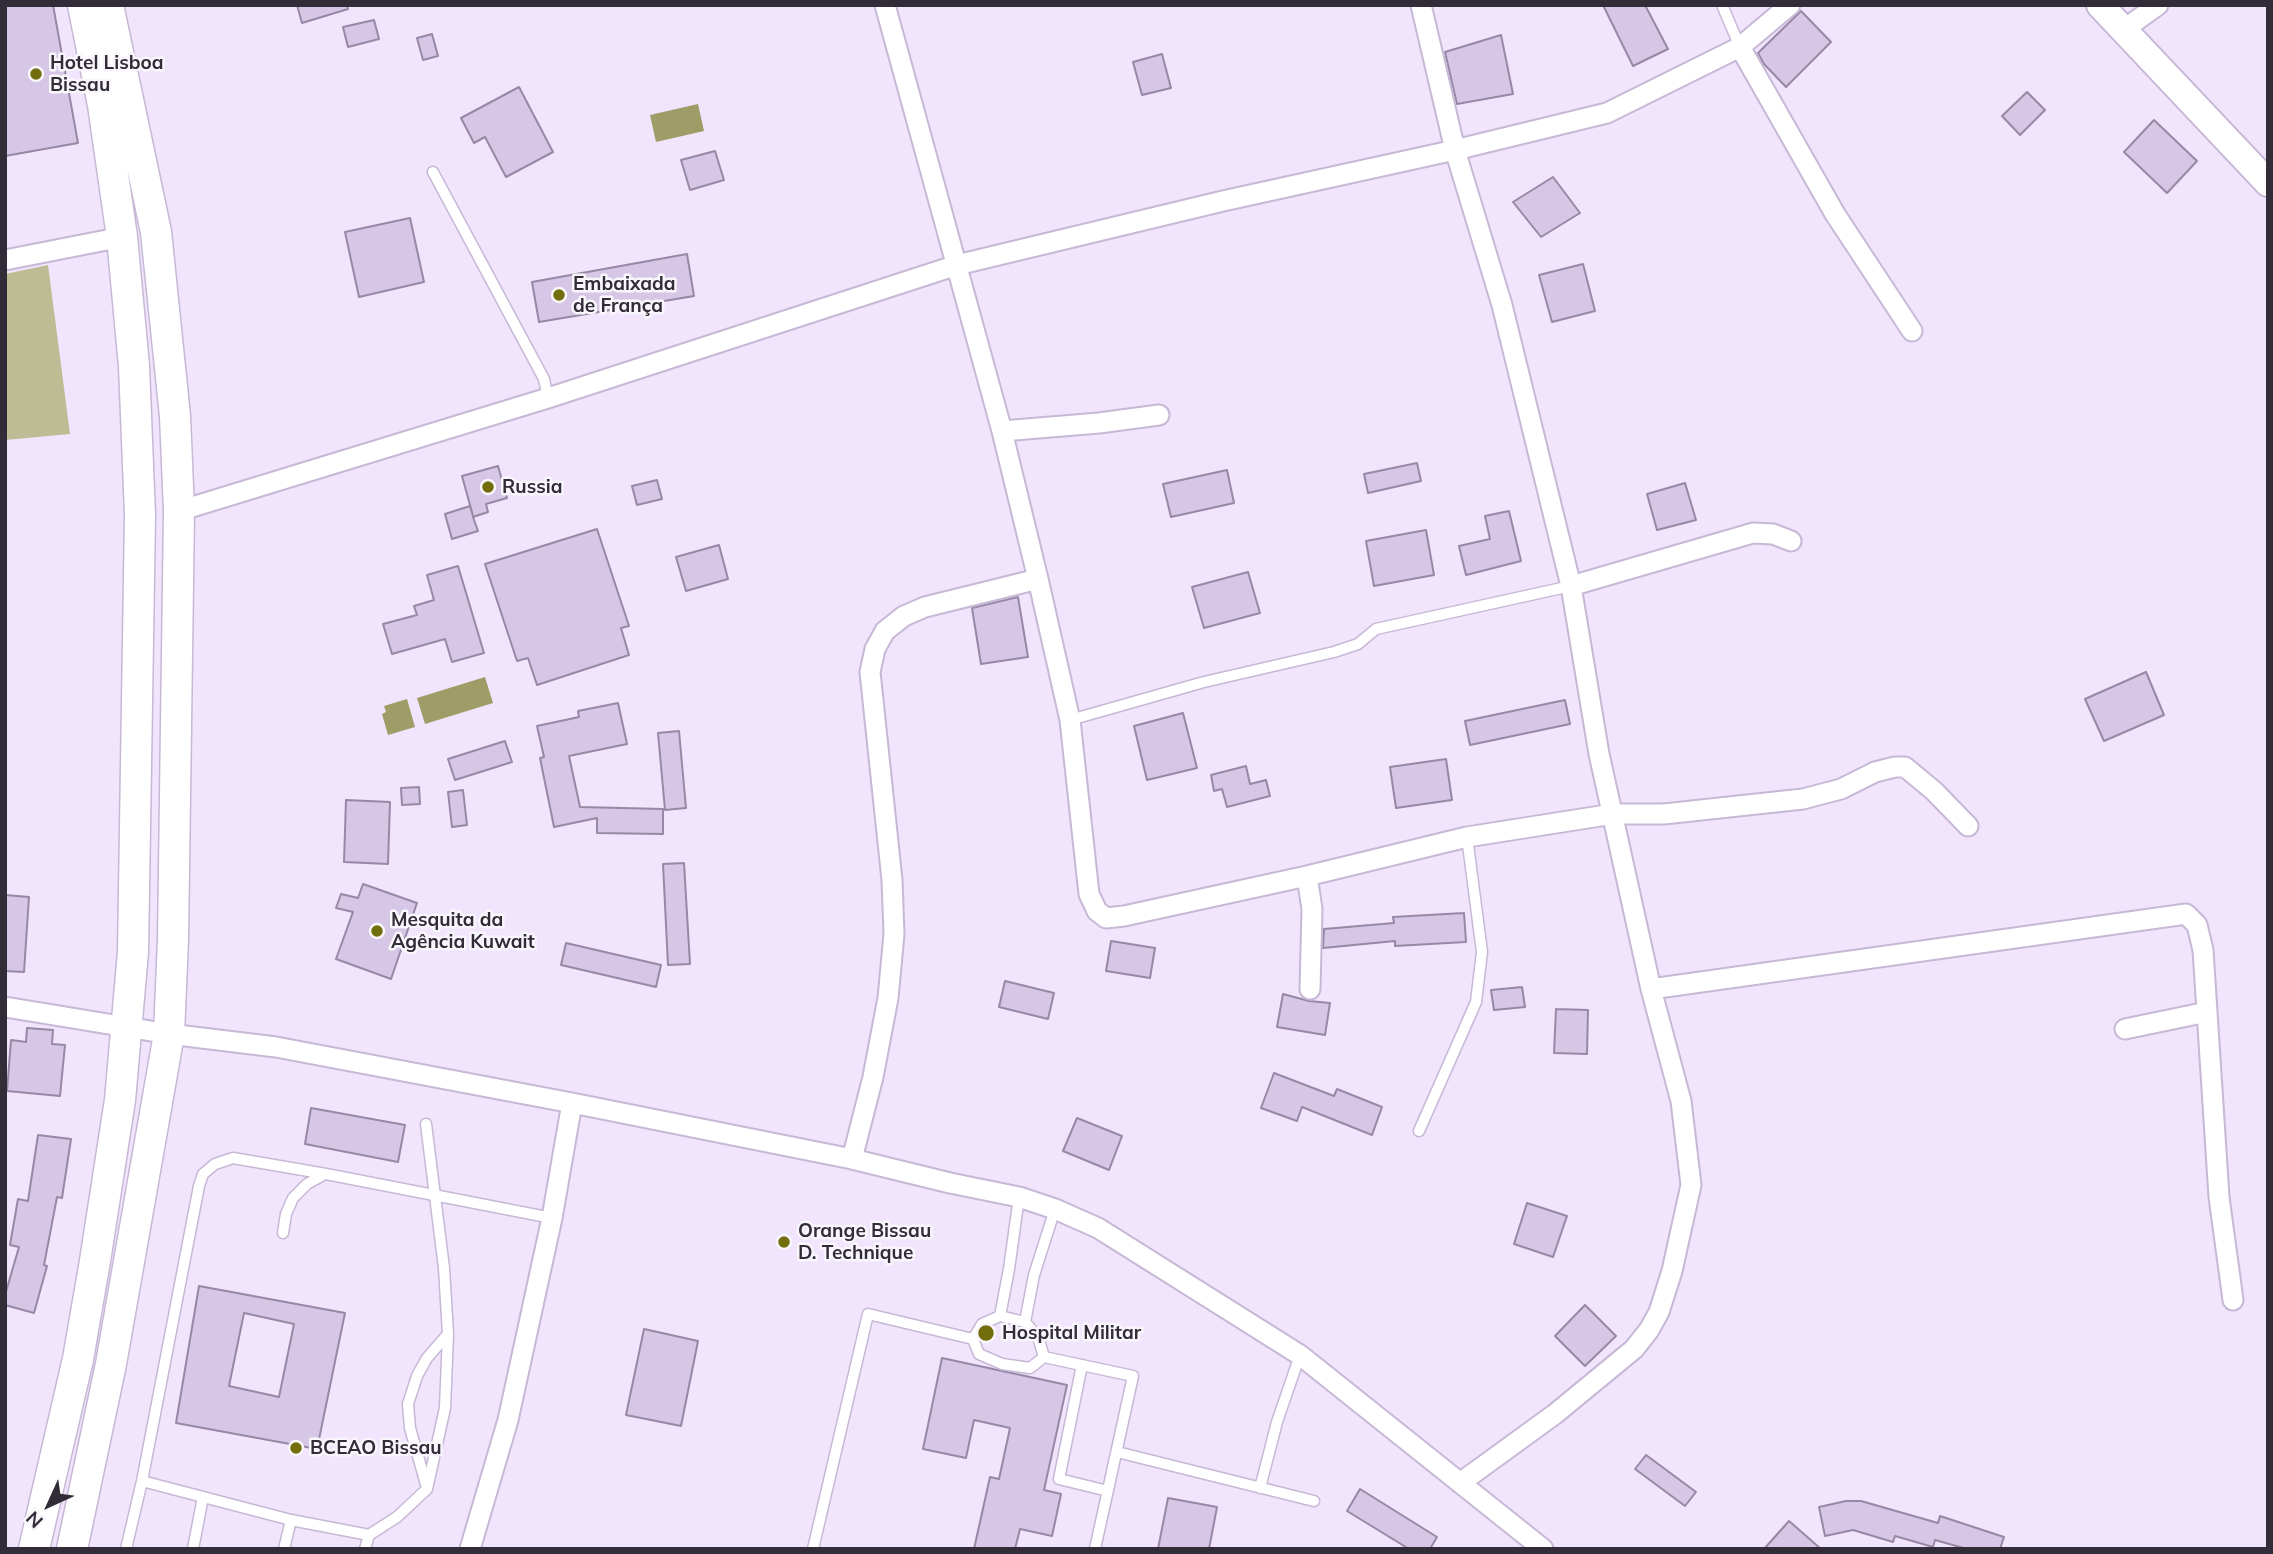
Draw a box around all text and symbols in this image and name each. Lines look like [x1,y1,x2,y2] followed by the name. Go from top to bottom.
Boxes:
[50,52,163,96] place label: Hotel Lisboa Bissau
[28,66,44,82] marker: Hotel Lisboa Bissau
[573,273,676,317] place label: Embaixada de França
[551,287,567,303] marker: Embaixada de França
[502,476,562,498] place label: Russia
[480,479,496,495] marker: Russia
[391,909,535,953] place label: Mesquita da Agência Kuwait
[369,923,385,939] marker: Mesquita da Agência Kuwait
[798,1220,931,1264] place label: Orange Bissau D. Technique
[776,1234,792,1250] marker: Orange Bissau D. Technique
[1002,1322,1141,1344] place label: Hospital Militar
[976,1323,996,1343] marker: Hospital Militar
[310,1437,442,1459] place label: BCEAO Bissau
[288,1440,304,1456] marker: BCEAO Bissau
[14,1470,84,1540] north arrow
[21,1506,48,1533] text: N

